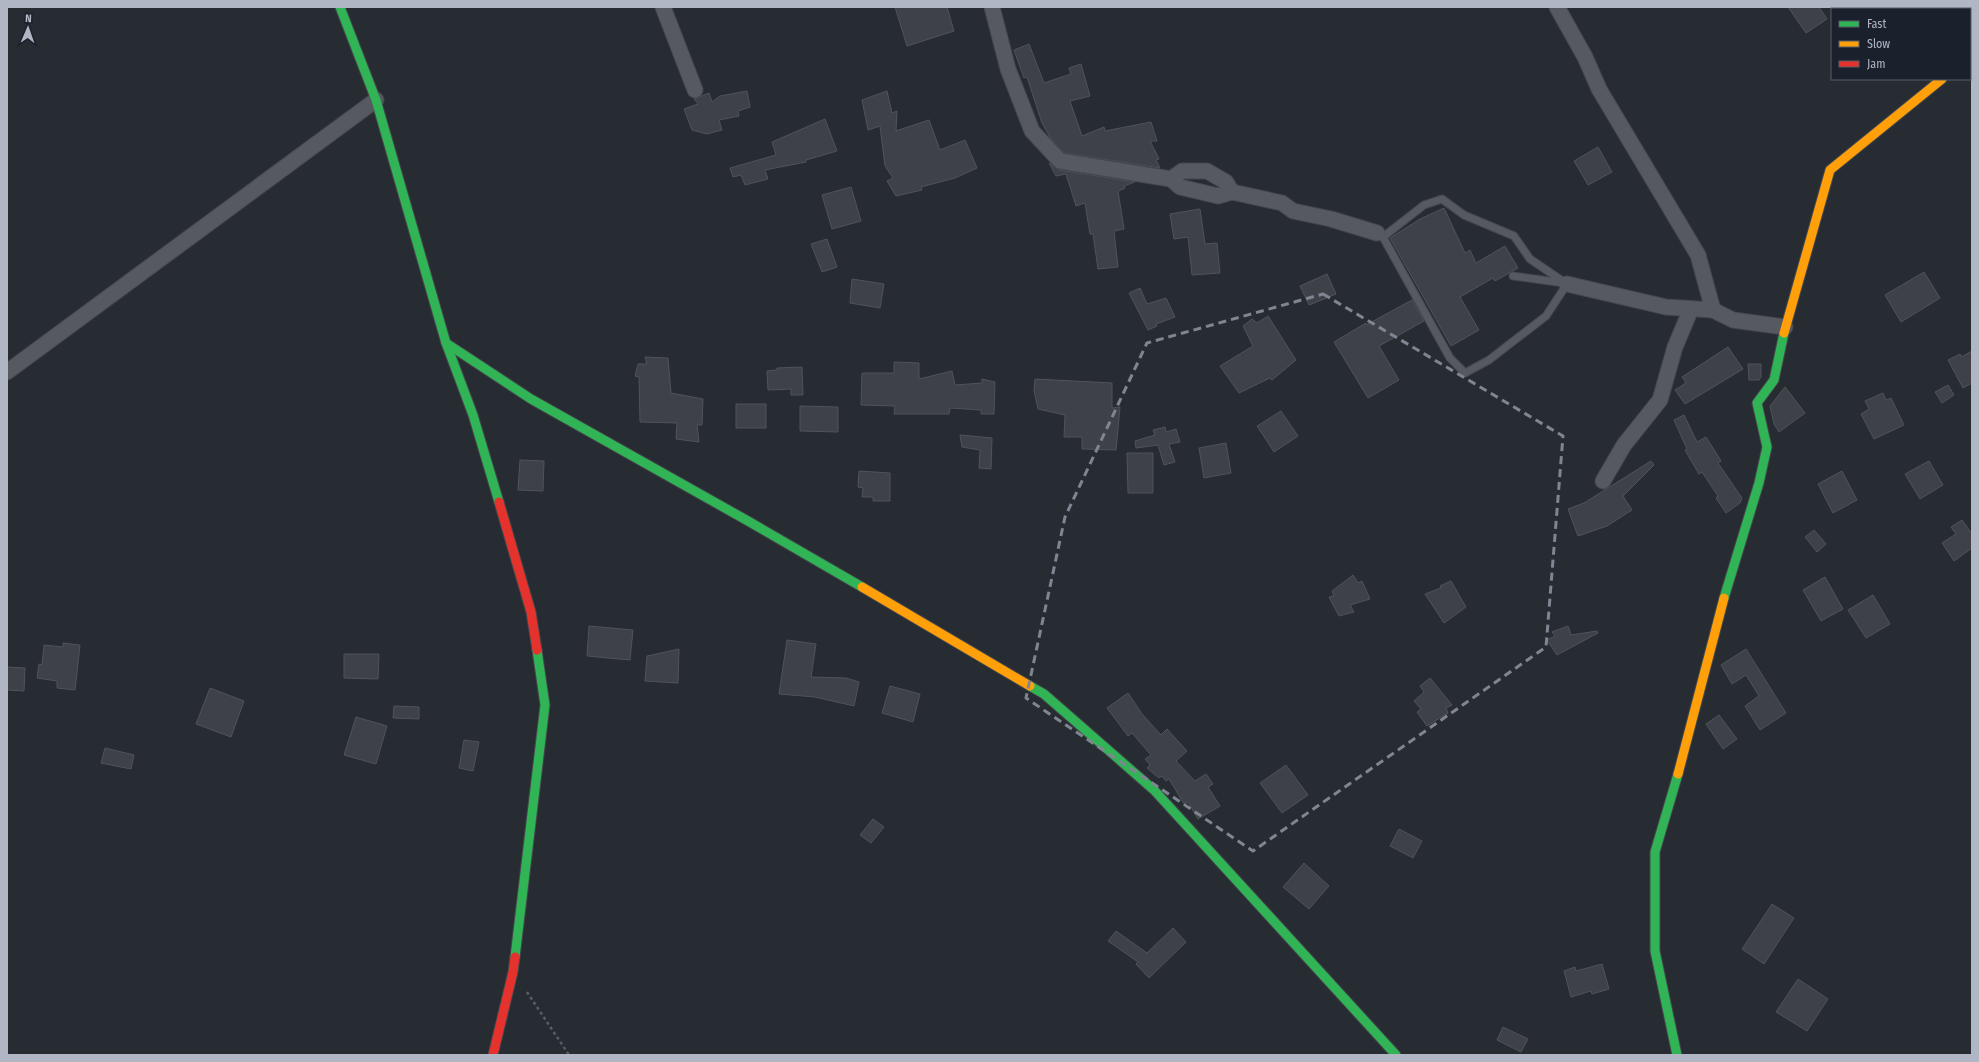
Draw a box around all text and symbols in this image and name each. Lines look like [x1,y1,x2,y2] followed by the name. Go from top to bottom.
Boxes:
[8,8,48,48] north arrow
[1831,8,1971,80] legend
[25,12,32,25] text: N
[1867,17,1886,31] text: Fast
[1867,37,1890,51] text: Slow
[1867,57,1885,71] text: Jam

